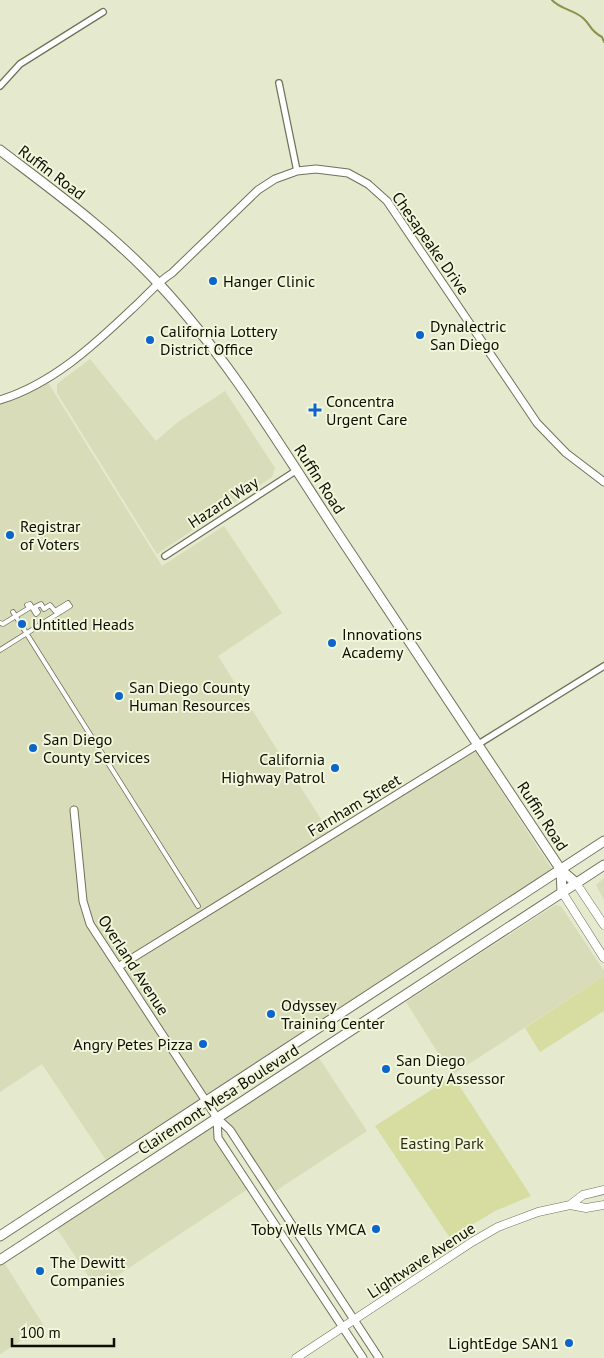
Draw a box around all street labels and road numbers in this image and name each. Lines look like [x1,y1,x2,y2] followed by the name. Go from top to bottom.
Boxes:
[15,140,89,204] street label: Ruffin Road
[388,188,474,298] street label: Chesapeake Drive
[290,441,350,517] street label: Ruffin Road
[184,472,262,532] street label: Hazard Way
[304,769,405,841] street label: Farnham Street
[513,778,573,854] street label: Ruffin Road
[94,911,174,1019] street label: Overland Avenue
[134,1039,302,1159] street label: Clairemont Mesa Boulevard
[363,1218,479,1302] street label: Lightwave Avenue

